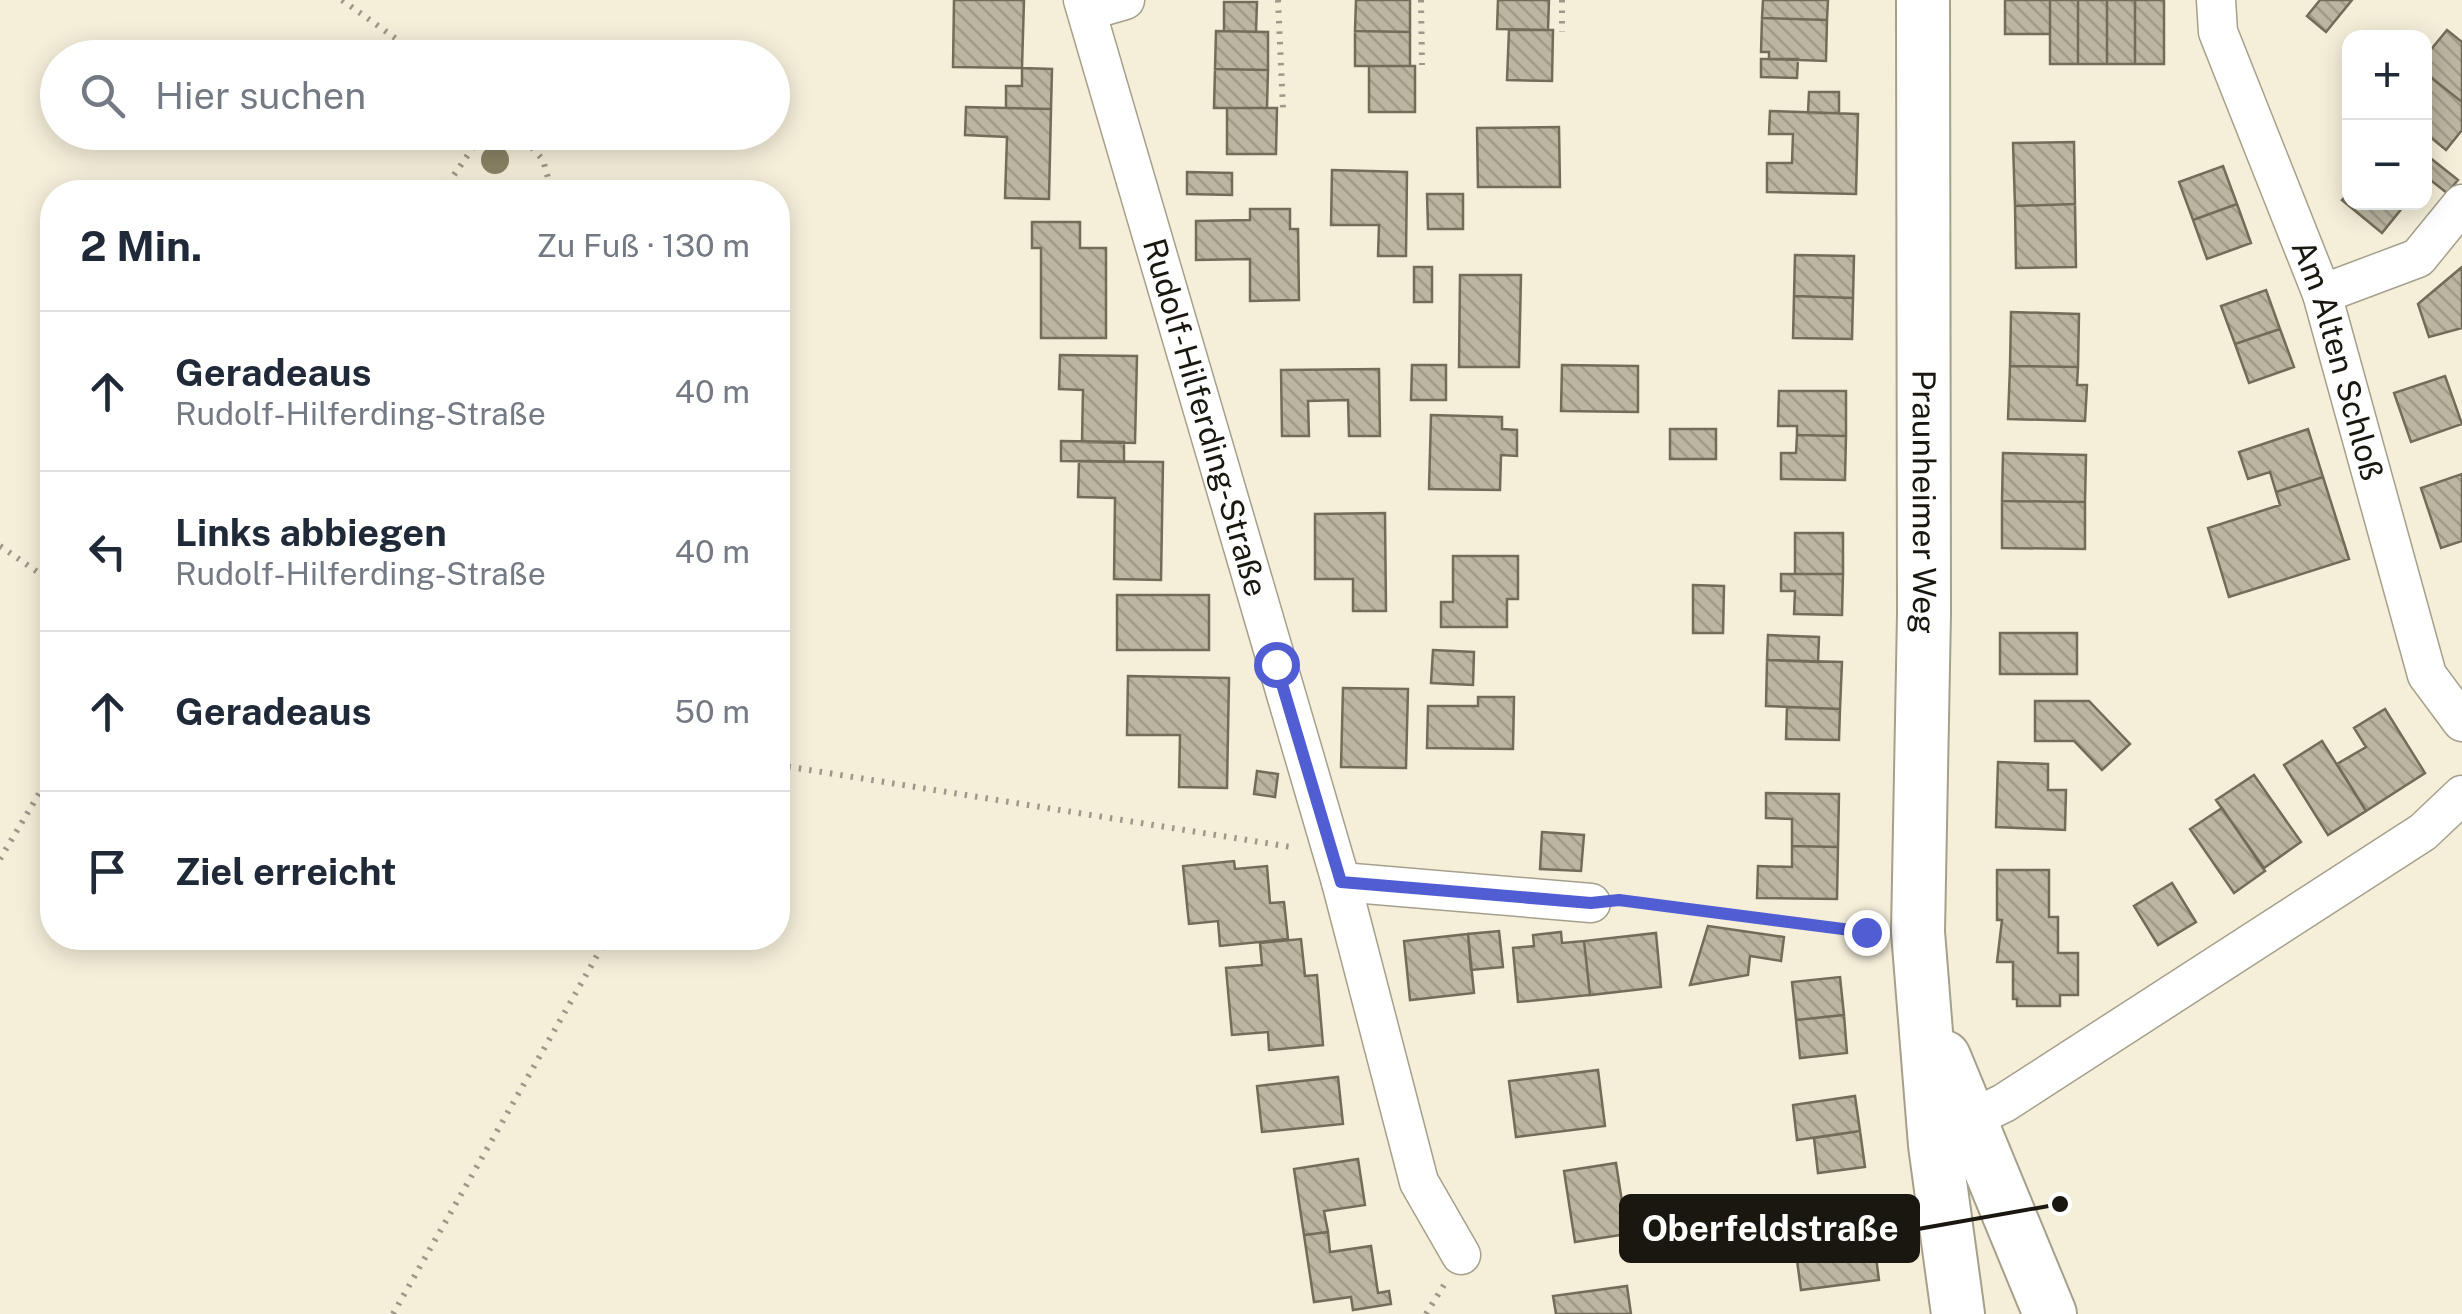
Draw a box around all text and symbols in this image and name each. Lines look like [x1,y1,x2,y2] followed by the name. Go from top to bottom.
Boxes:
[2342,30,2432,210] map controls
[2342,30,2432,120] button: +
[40,40,790,150] search box
[75,68,130,123] icon: search
[155,73,366,118] text: Hier suchen
[2342,120,2432,210] button: −
[80,221,202,270] text: 2 Min.
[536,227,750,264] text: Zu Fuß · 130 m
[1136,234,1275,601] street label: Rudolf-Hilferding-Straße
[2284,235,2391,484] street label: Am Alten Schloß
[175,350,372,395] text: Geradeaus
[80,364,135,419] icon: ahead
[1906,370,1943,635] street label: Praunheimer Weg
[675,373,750,410] text: 40 m
[175,395,546,432] text: Rudolf-Hilferding-Straße
[175,510,447,555] text: Links abbiegen
[80,524,135,579] icon: left
[675,533,750,570] text: 40 m
[175,555,546,592] text: Rudolf-Hilferding-Straße
[1254,642,1300,688] route start
[80,684,135,739] icon: ahead
[175,689,372,734] text: Geradeaus
[674,693,750,730] text: 50 m
[80,844,135,899] icon: arrive
[175,849,397,894] text: Ziel erreicht
[1844,910,1890,956] route end
[1621,1196,1918,1261] callout: Oberfeldstraße
[1641,1208,1899,1249] text: Oberfeldstraße

